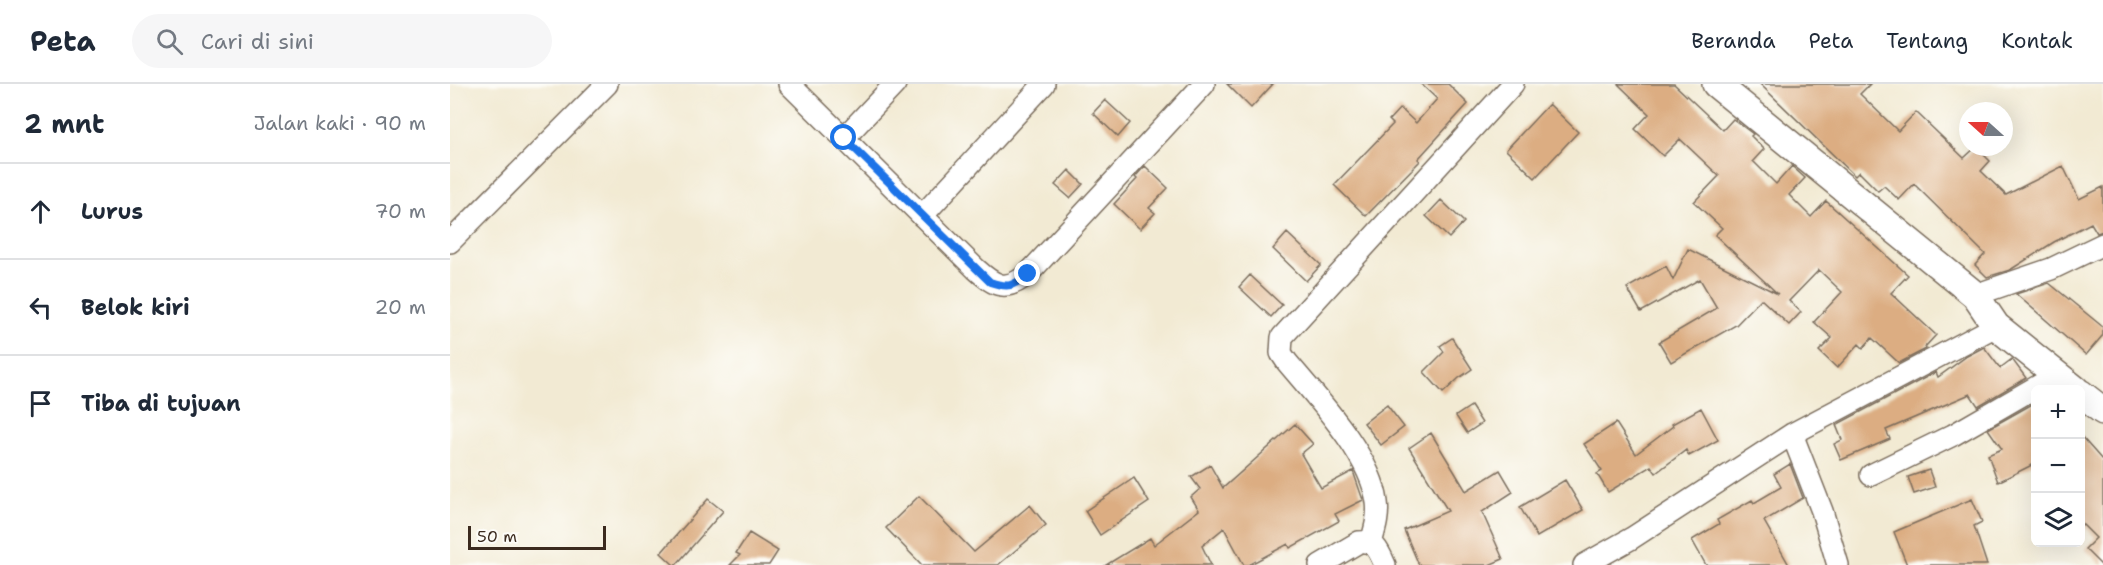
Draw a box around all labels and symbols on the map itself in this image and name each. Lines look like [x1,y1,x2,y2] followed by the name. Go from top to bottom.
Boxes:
[1959,102,2013,156] north arrow
[830,124,856,150] route start
[1014,260,1040,286] route end
[468,523,606,550] scale bar

